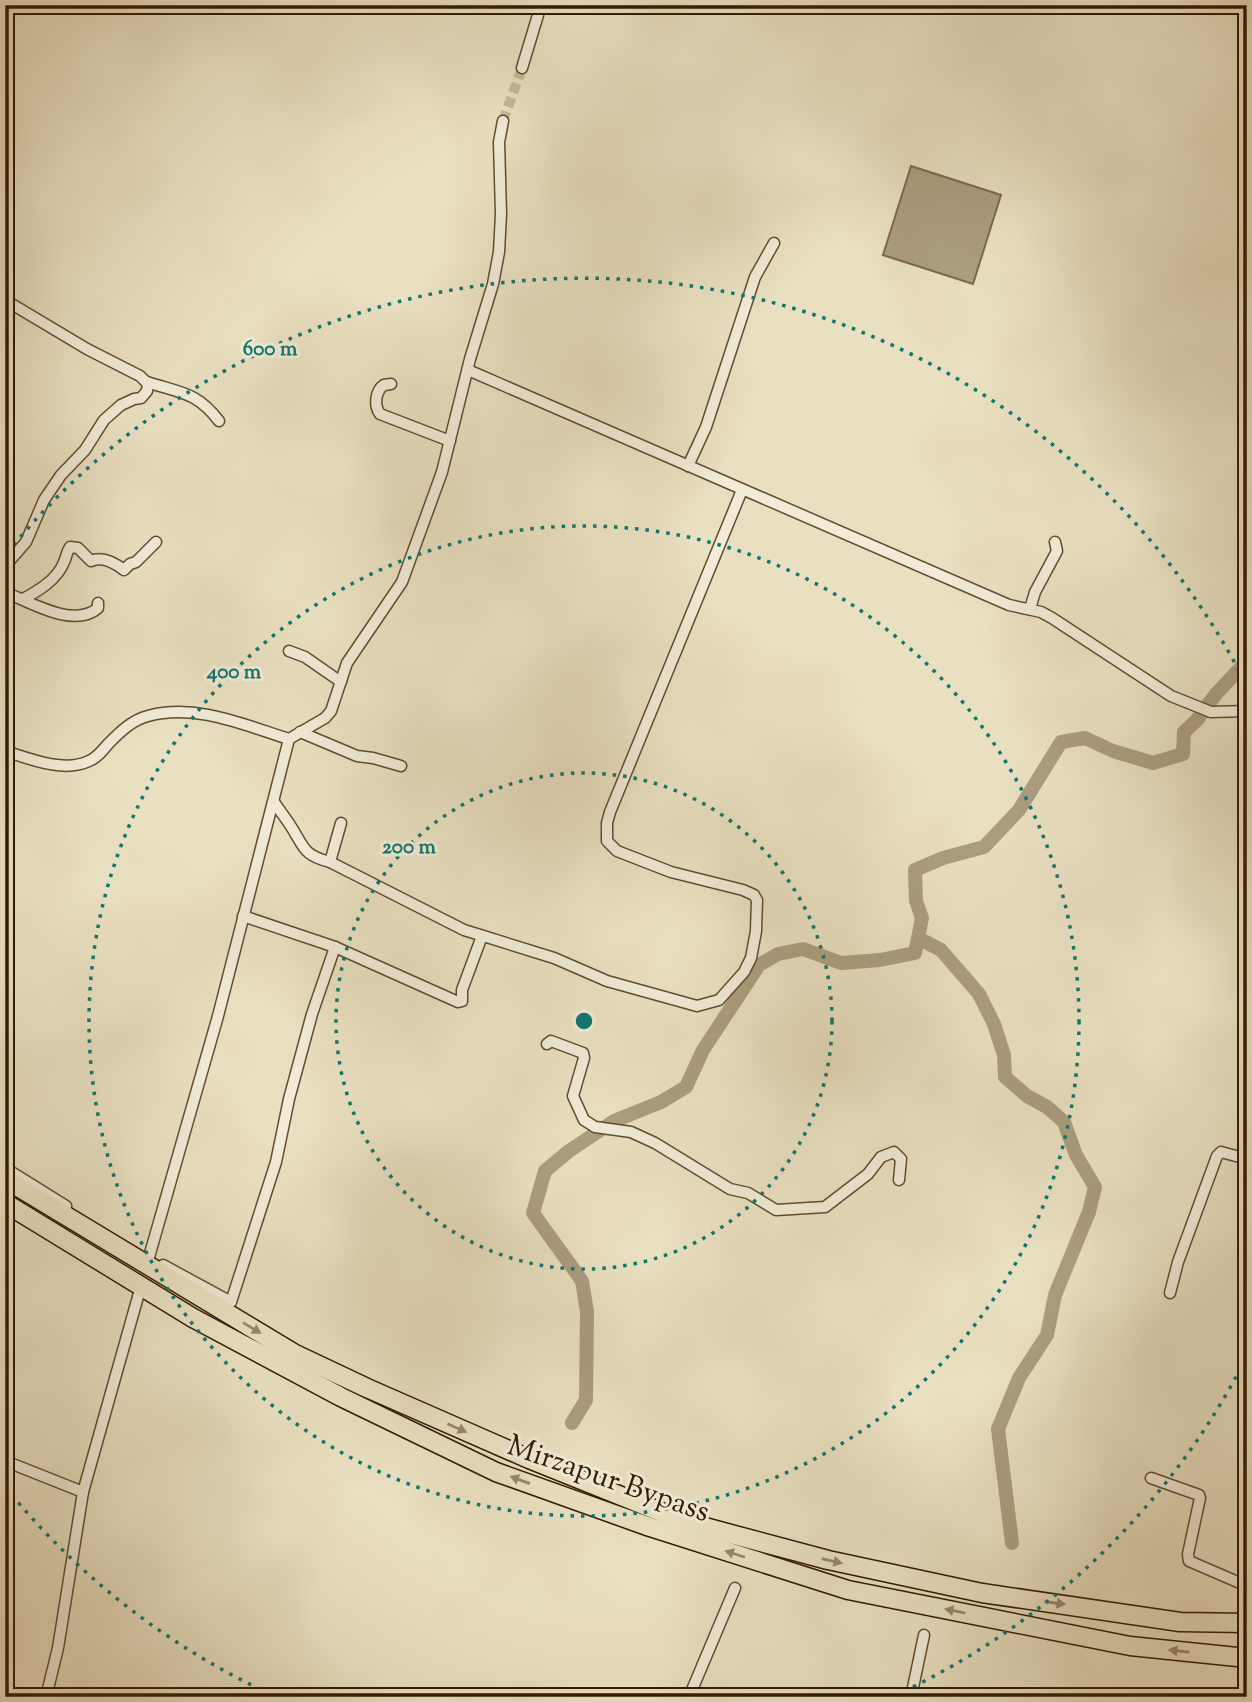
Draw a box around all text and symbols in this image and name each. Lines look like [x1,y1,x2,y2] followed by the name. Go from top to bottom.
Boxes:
[243,335,298,365] text: 600 m
[206,658,262,688] text: 400 m
[382,833,437,863] text: 200 m
[572,1009,596,1033] centre of rings
[243,1322,262,1335] one-way arrow
[447,1422,467,1434] one-way arrow
[501,1425,715,1535] street label: Mirzapur Bypass
[509,1475,530,1486] one-way arrow
[725,1548,746,1559] one-way arrow
[821,1556,843,1567] one-way arrow
[1045,1597,1067,1608] one-way arrow
[944,1606,966,1617] one-way arrow
[1168,1645,1190,1656] one-way arrow

